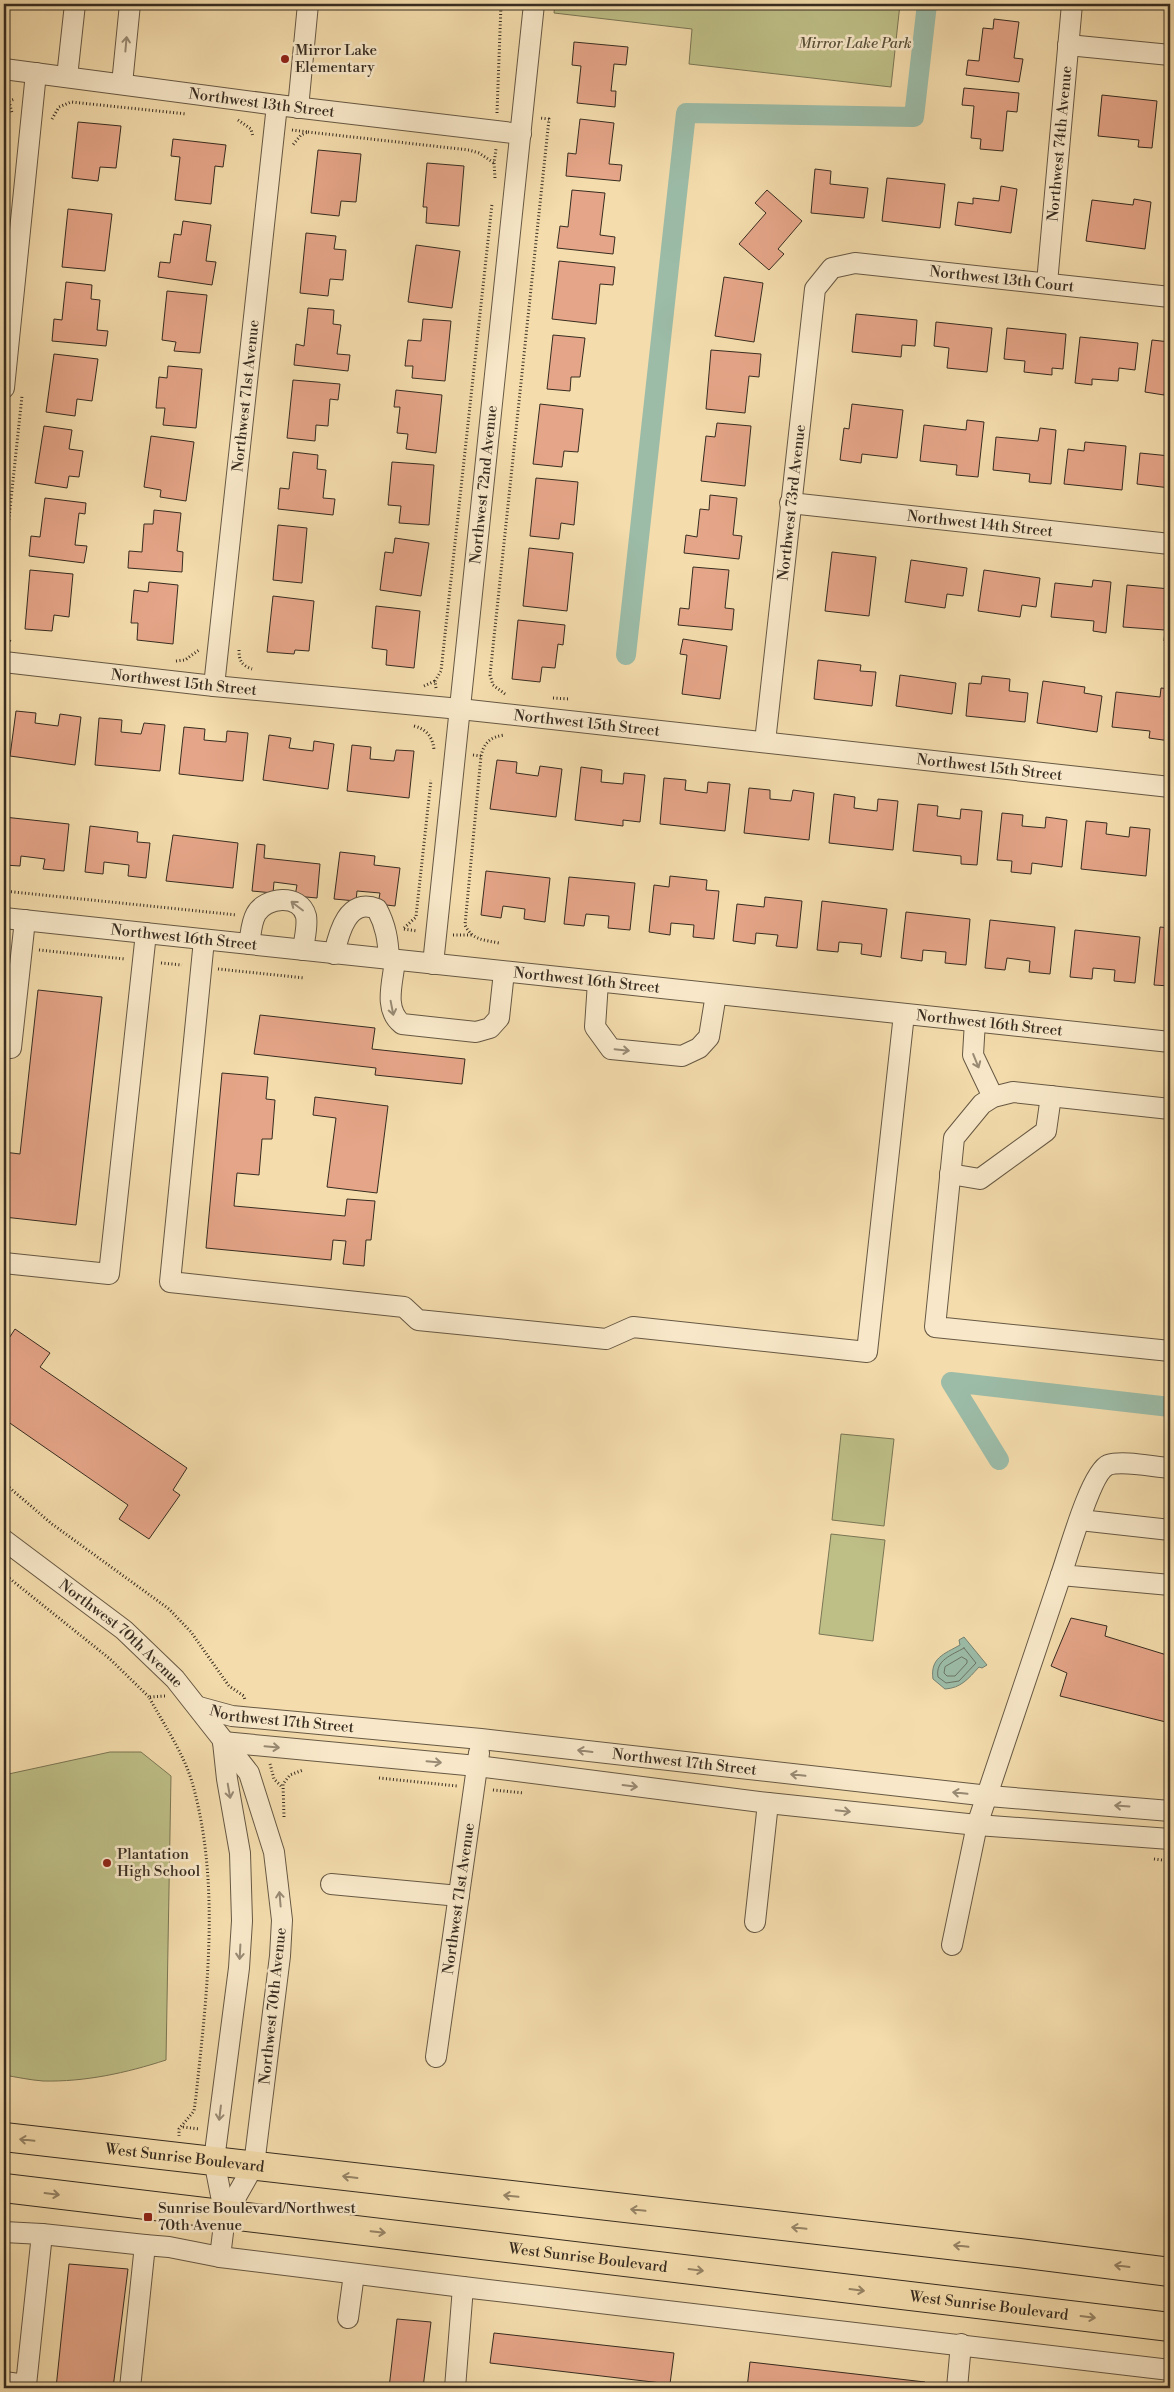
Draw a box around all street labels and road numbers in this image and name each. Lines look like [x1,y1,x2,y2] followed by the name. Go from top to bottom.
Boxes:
[1043,65,1076,222] street label: Northwest 74th Avenue
[188,84,336,121] street label: Northwest 13th Street
[929,262,1076,296] street label: Northwest 13th Court
[228,319,263,473] street label: Northwest 71st Avenue
[466,404,501,565] street label: Northwest 72nd Avenue
[773,423,809,581] street label: Northwest 73rd Avenue
[906,506,1055,541] street label: Northwest 14th Street
[110,665,258,700] street label: Northwest 15th Street
[513,705,661,740] street label: Northwest 15th Street
[915,750,1064,785] street label: Northwest 15th Street
[110,920,259,954] street label: Northwest 16th Street
[513,963,661,997] street label: Northwest 16th Street
[915,1006,1064,1040] street label: Northwest 16th Street
[55,1575,188,1691] street label: Northwest 70th Avenue
[207,1701,355,1737] street label: Northwest 17th Street
[611,1744,758,1779] street label: Northwest 17th Street
[438,1822,479,1976] street label: Northwest 71st Avenue
[255,1927,291,2085] street label: Northwest 70th Avenue
[103,2139,266,2176] street label: West Sunrise Boulevard
[506,2239,669,2277] street label: West Sunrise Boulevard
[908,2286,1070,2324] street label: West Sunrise Boulevard

